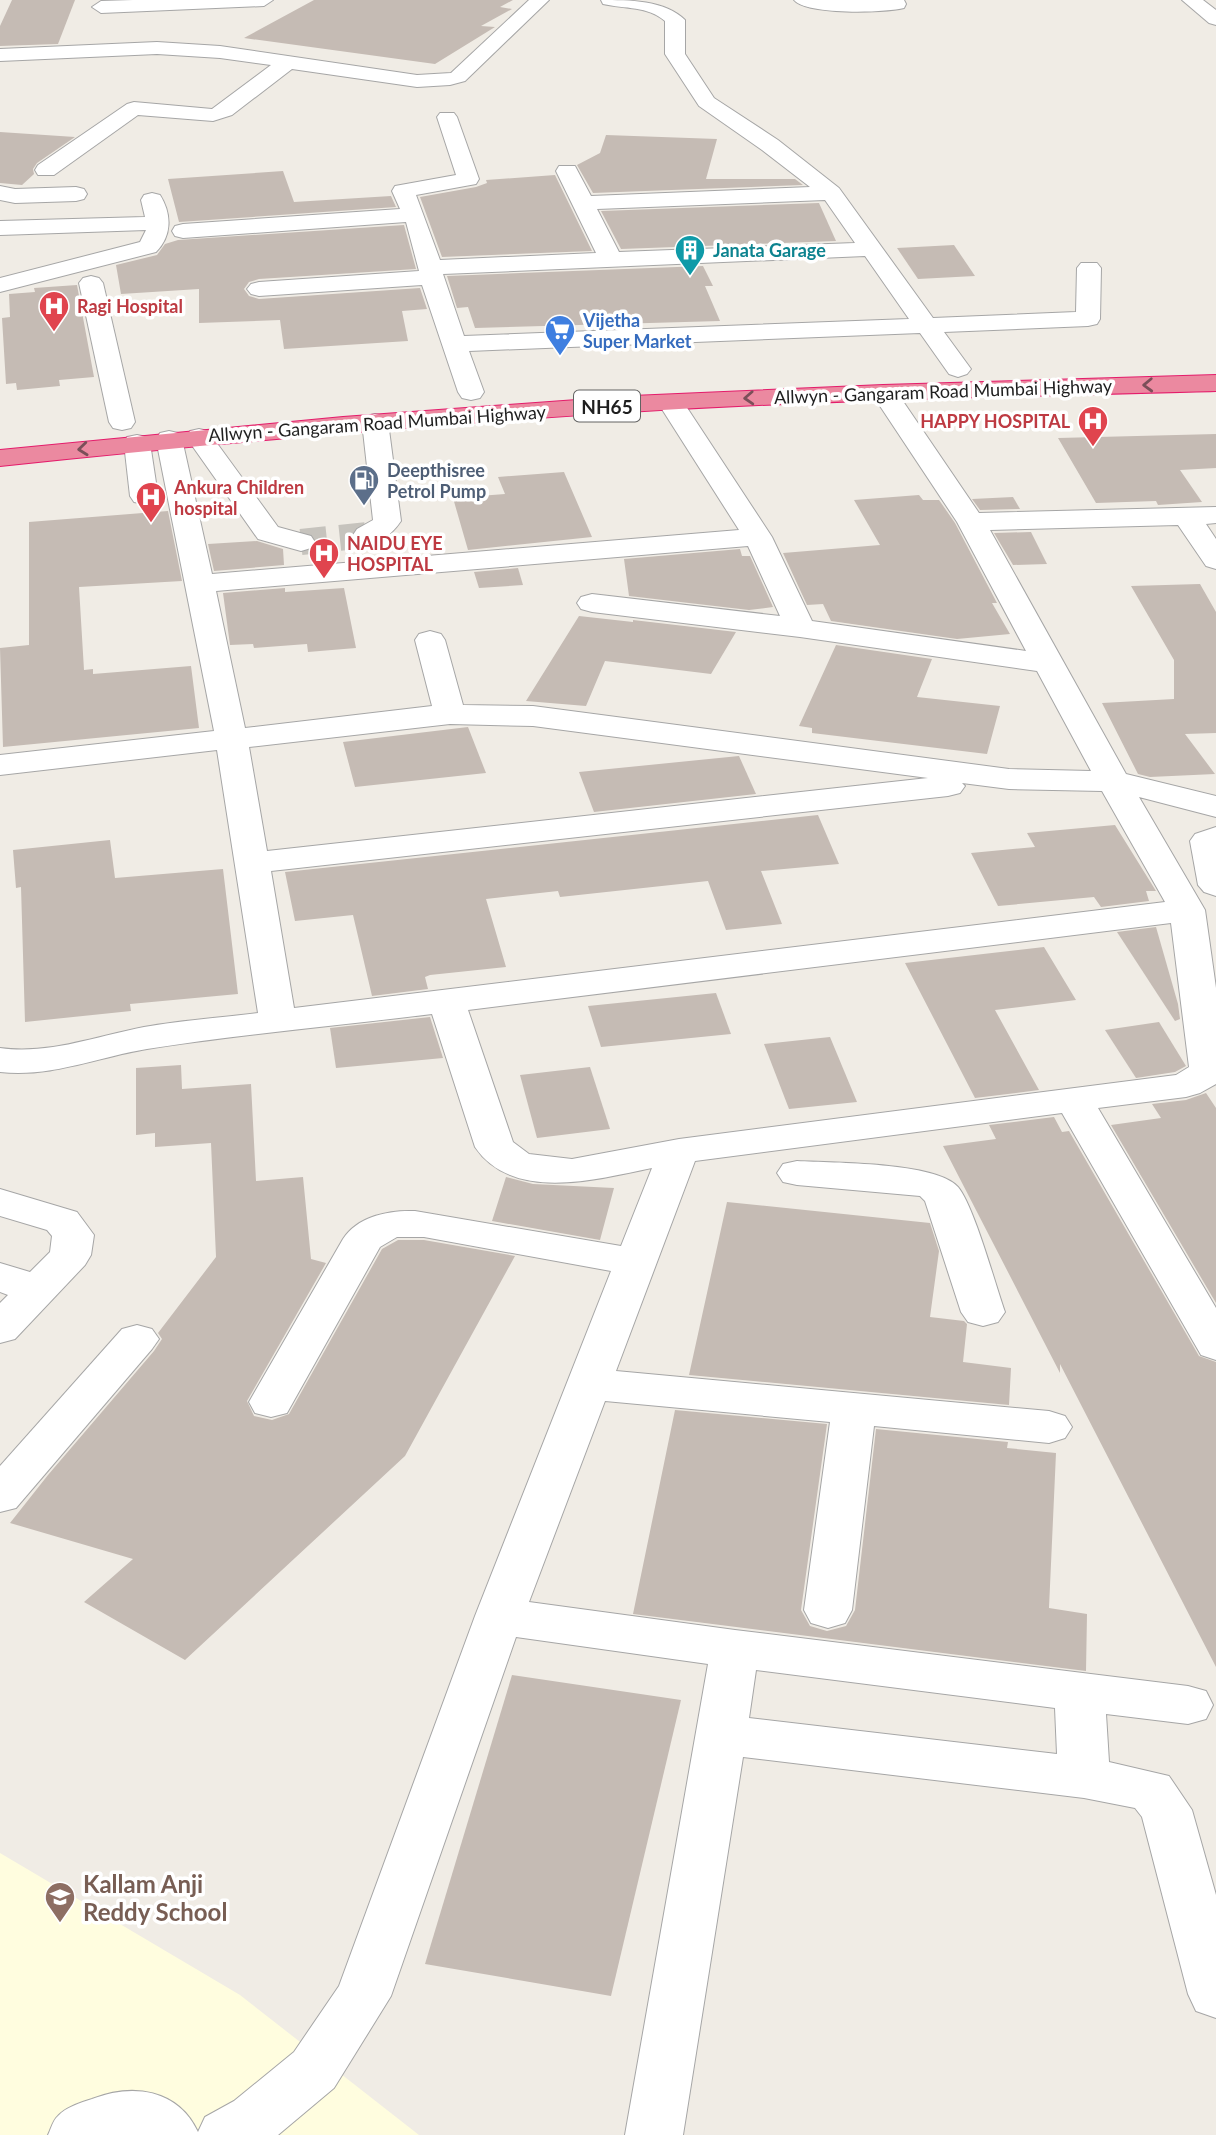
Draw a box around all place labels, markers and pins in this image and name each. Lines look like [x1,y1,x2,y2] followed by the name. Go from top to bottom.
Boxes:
[673,233,707,277] building icon: Janata Garage
[713,239,826,261] place label: Janata Garage
[37,289,71,333] hospital icon: Ragi Hospital
[77,295,183,317] place label: Ragi Hospital
[582,309,692,352] place label: Vijetha Super Market
[543,313,577,357] supermarket icon: Vijetha Super Market
[1076,404,1110,448] hospital icon: HAPPY HOSPITAL
[920,410,1071,432] place label: HAPPY HOSPITAL
[387,459,486,502] place label: Deepthisree Petrol Pump
[347,463,381,507] fuel station icon: Deepthisree Petrol Pump
[173,476,304,519] place label: Ankura Children hospital
[134,480,168,524] hospital icon: Ankura Children hospital
[347,532,443,575] place label: NAIDU EYE HOSPITAL
[307,536,341,580] hospital icon: NAIDU EYE HOSPITAL
[83,1869,227,1926] place label: Kallam Anji Reddy School
[43,1880,77,1924] school or university icon: Kallam Anji Reddy School

